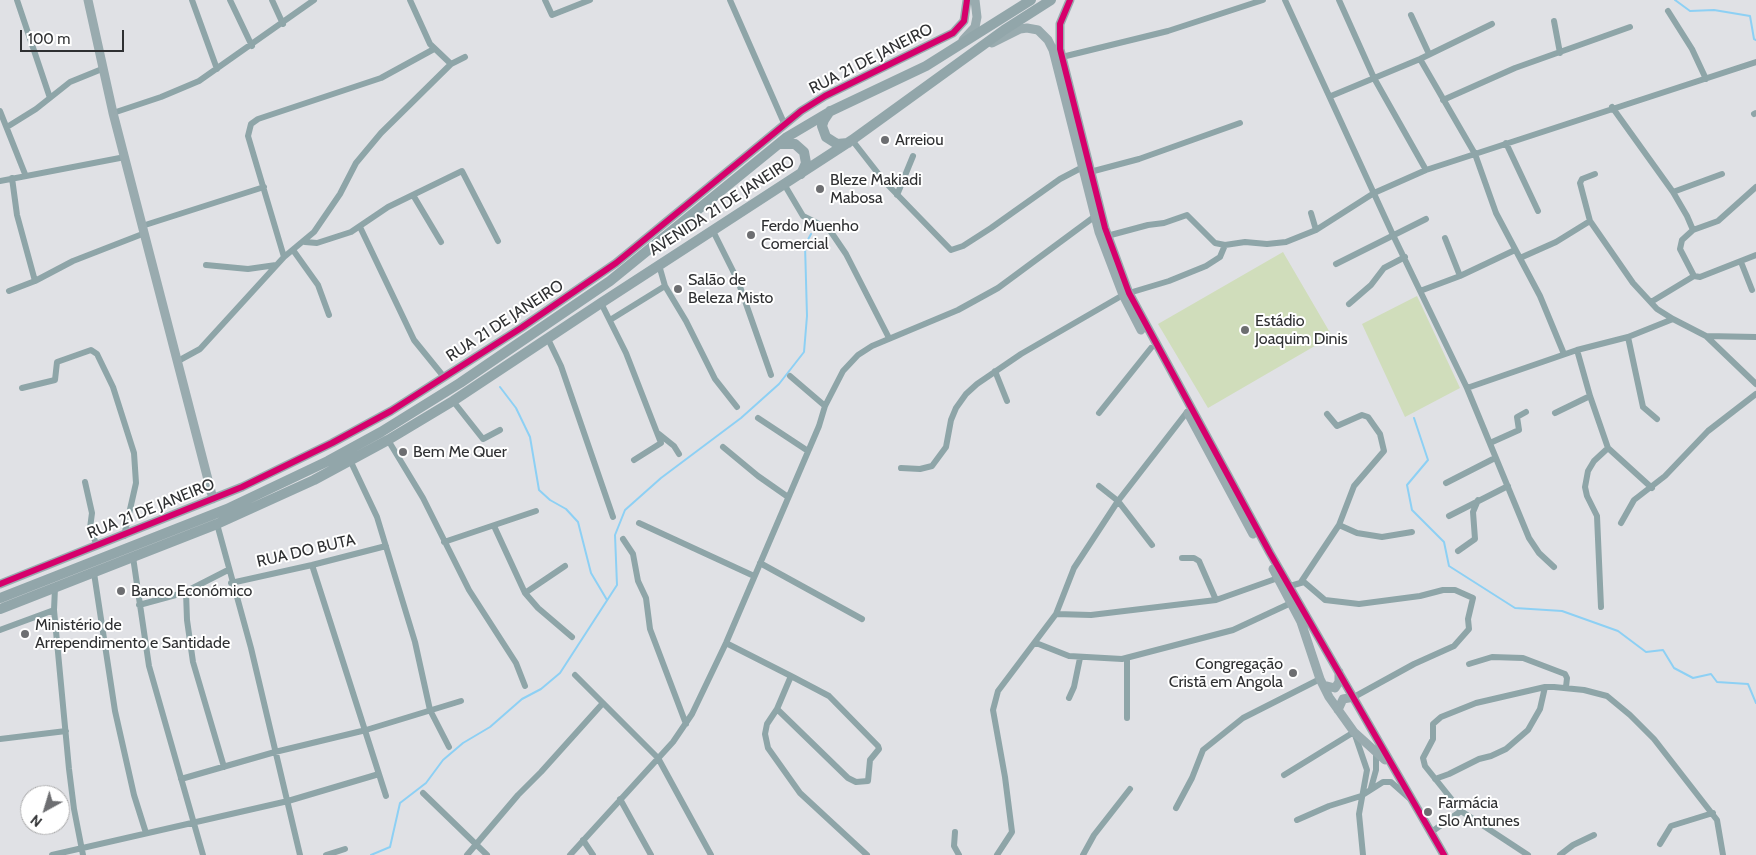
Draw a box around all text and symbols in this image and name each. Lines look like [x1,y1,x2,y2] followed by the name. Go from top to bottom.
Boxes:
[22,20,126,52] scale bar
[806,20,936,98] street label: RUA 21 DE JANEIRO
[28,30,70,48] text: 100 m
[895,130,944,150] place label: Arreiou
[879,134,891,146] marker: Arreiou
[646,152,798,260] street label: AVENIDA 21 DE JANEIRO
[830,170,922,208] place label: Bleze Makiadi Mabosa
[814,183,826,195] marker: Bleze Makiadi Mabosa
[761,216,859,254] place label: Ferdo Muenho Comercial
[745,229,757,241] marker: Ferdo Muenho Comercial
[688,270,773,308] place label: Salão de Beleza Misto
[443,276,567,366] street label: RUA 21 DE JANEIRO
[672,283,684,295] marker: Salão de Beleza Misto
[1255,311,1348,349] place label: Estádio Joaquim Dinis
[1239,324,1251,336] marker: Estádio Joaquim Dinis
[413,442,507,462] place label: Bem Me Quer
[397,446,409,458] marker: Bem Me Quer
[84,475,218,543] street label: RUA 21 DE JANEIRO
[255,530,357,572] street label: RUA DO BUTA
[131,581,252,601] place label: Banco Económico
[115,585,127,597] marker: Banco Económico
[35,615,230,653] place label: Ministério de Arrependimento e Santidade
[19,628,31,640] marker: Ministério de Arrependimento e Santidade
[1169,654,1283,692] place label: Congregação Cristã em Angola
[1287,667,1299,679] marker: Congregação Cristã em Angola
[20,785,70,835] north arrow
[1438,793,1520,831] place label: Farmácia Slo Antunes
[1422,806,1434,818] marker: Farmácia Slo Antunes
[27,811,46,831] text: N

